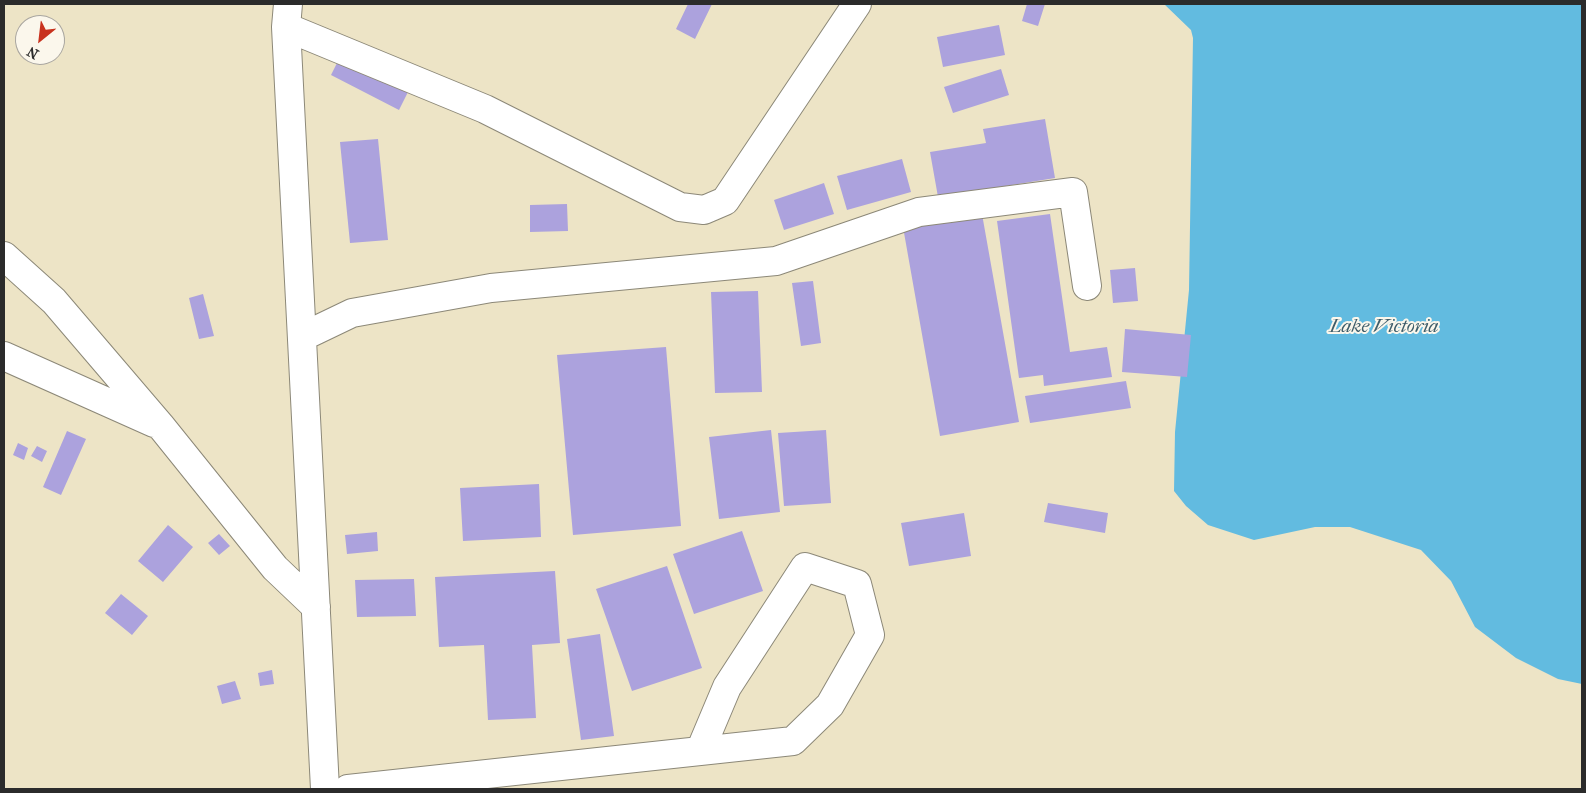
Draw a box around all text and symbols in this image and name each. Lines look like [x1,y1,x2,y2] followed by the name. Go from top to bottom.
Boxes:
[15,15,65,65] north arrow
[24,43,42,63] text: N
[1329,316,1439,338] water label: Lake Victoria

